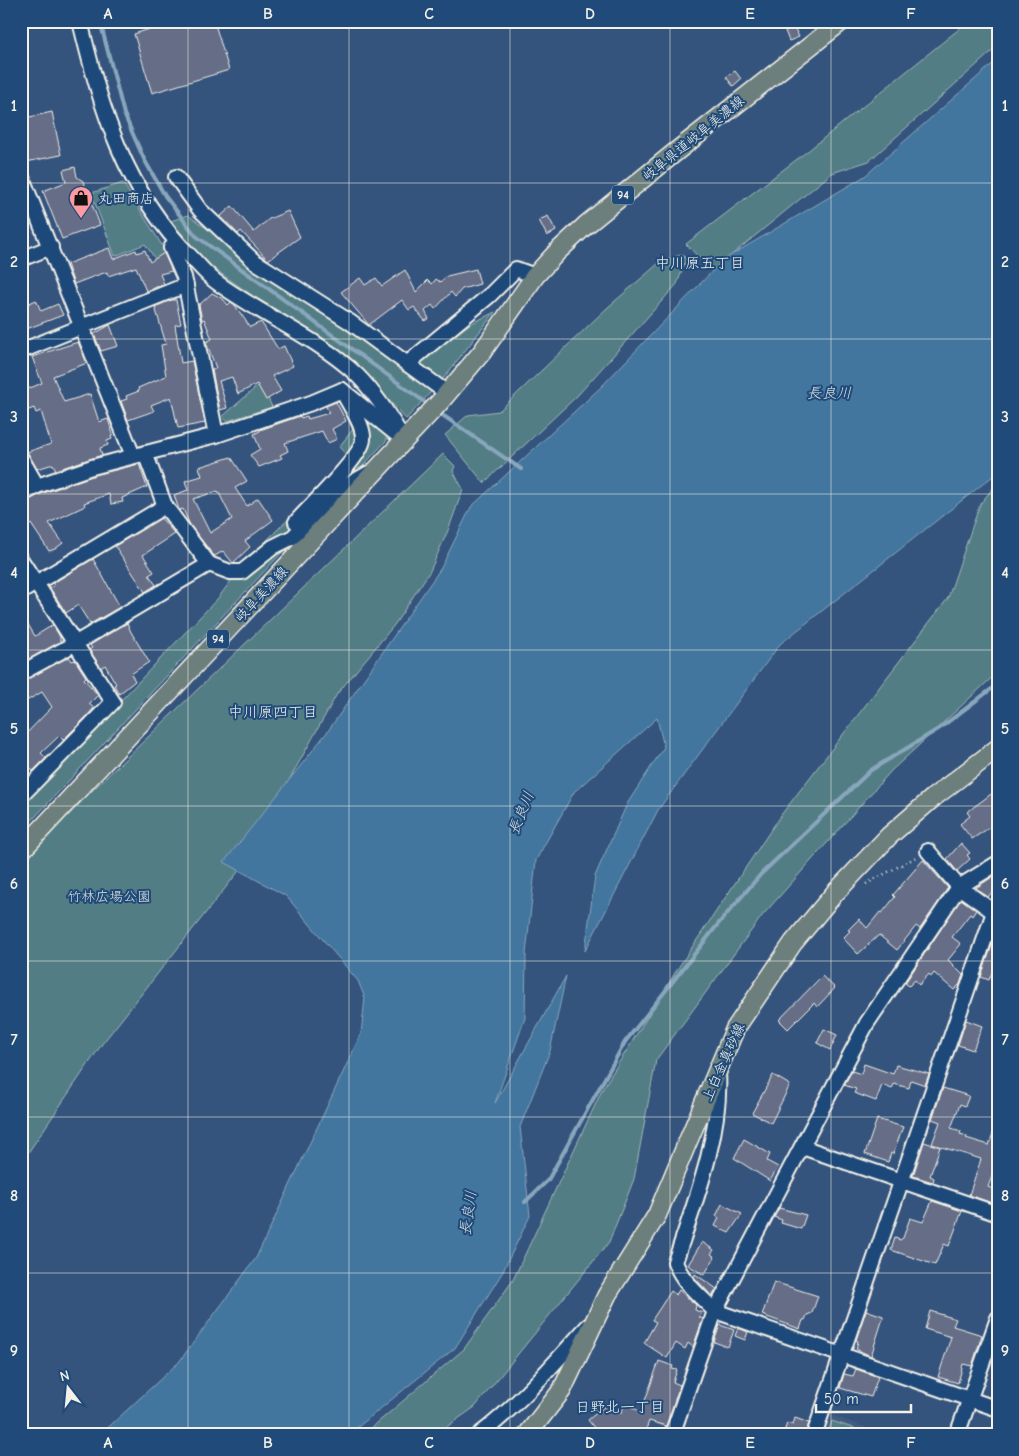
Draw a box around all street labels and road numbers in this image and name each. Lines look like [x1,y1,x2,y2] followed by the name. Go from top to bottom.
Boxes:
[639,92,748,185] street label: 岐阜県道岐阜美濃線
[612,186,634,204] road number: 94
[231,563,291,626] street label: 岐阜美濃線
[207,630,229,648] road number: 94
[699,1020,748,1104] street label: 上白金真砂線

